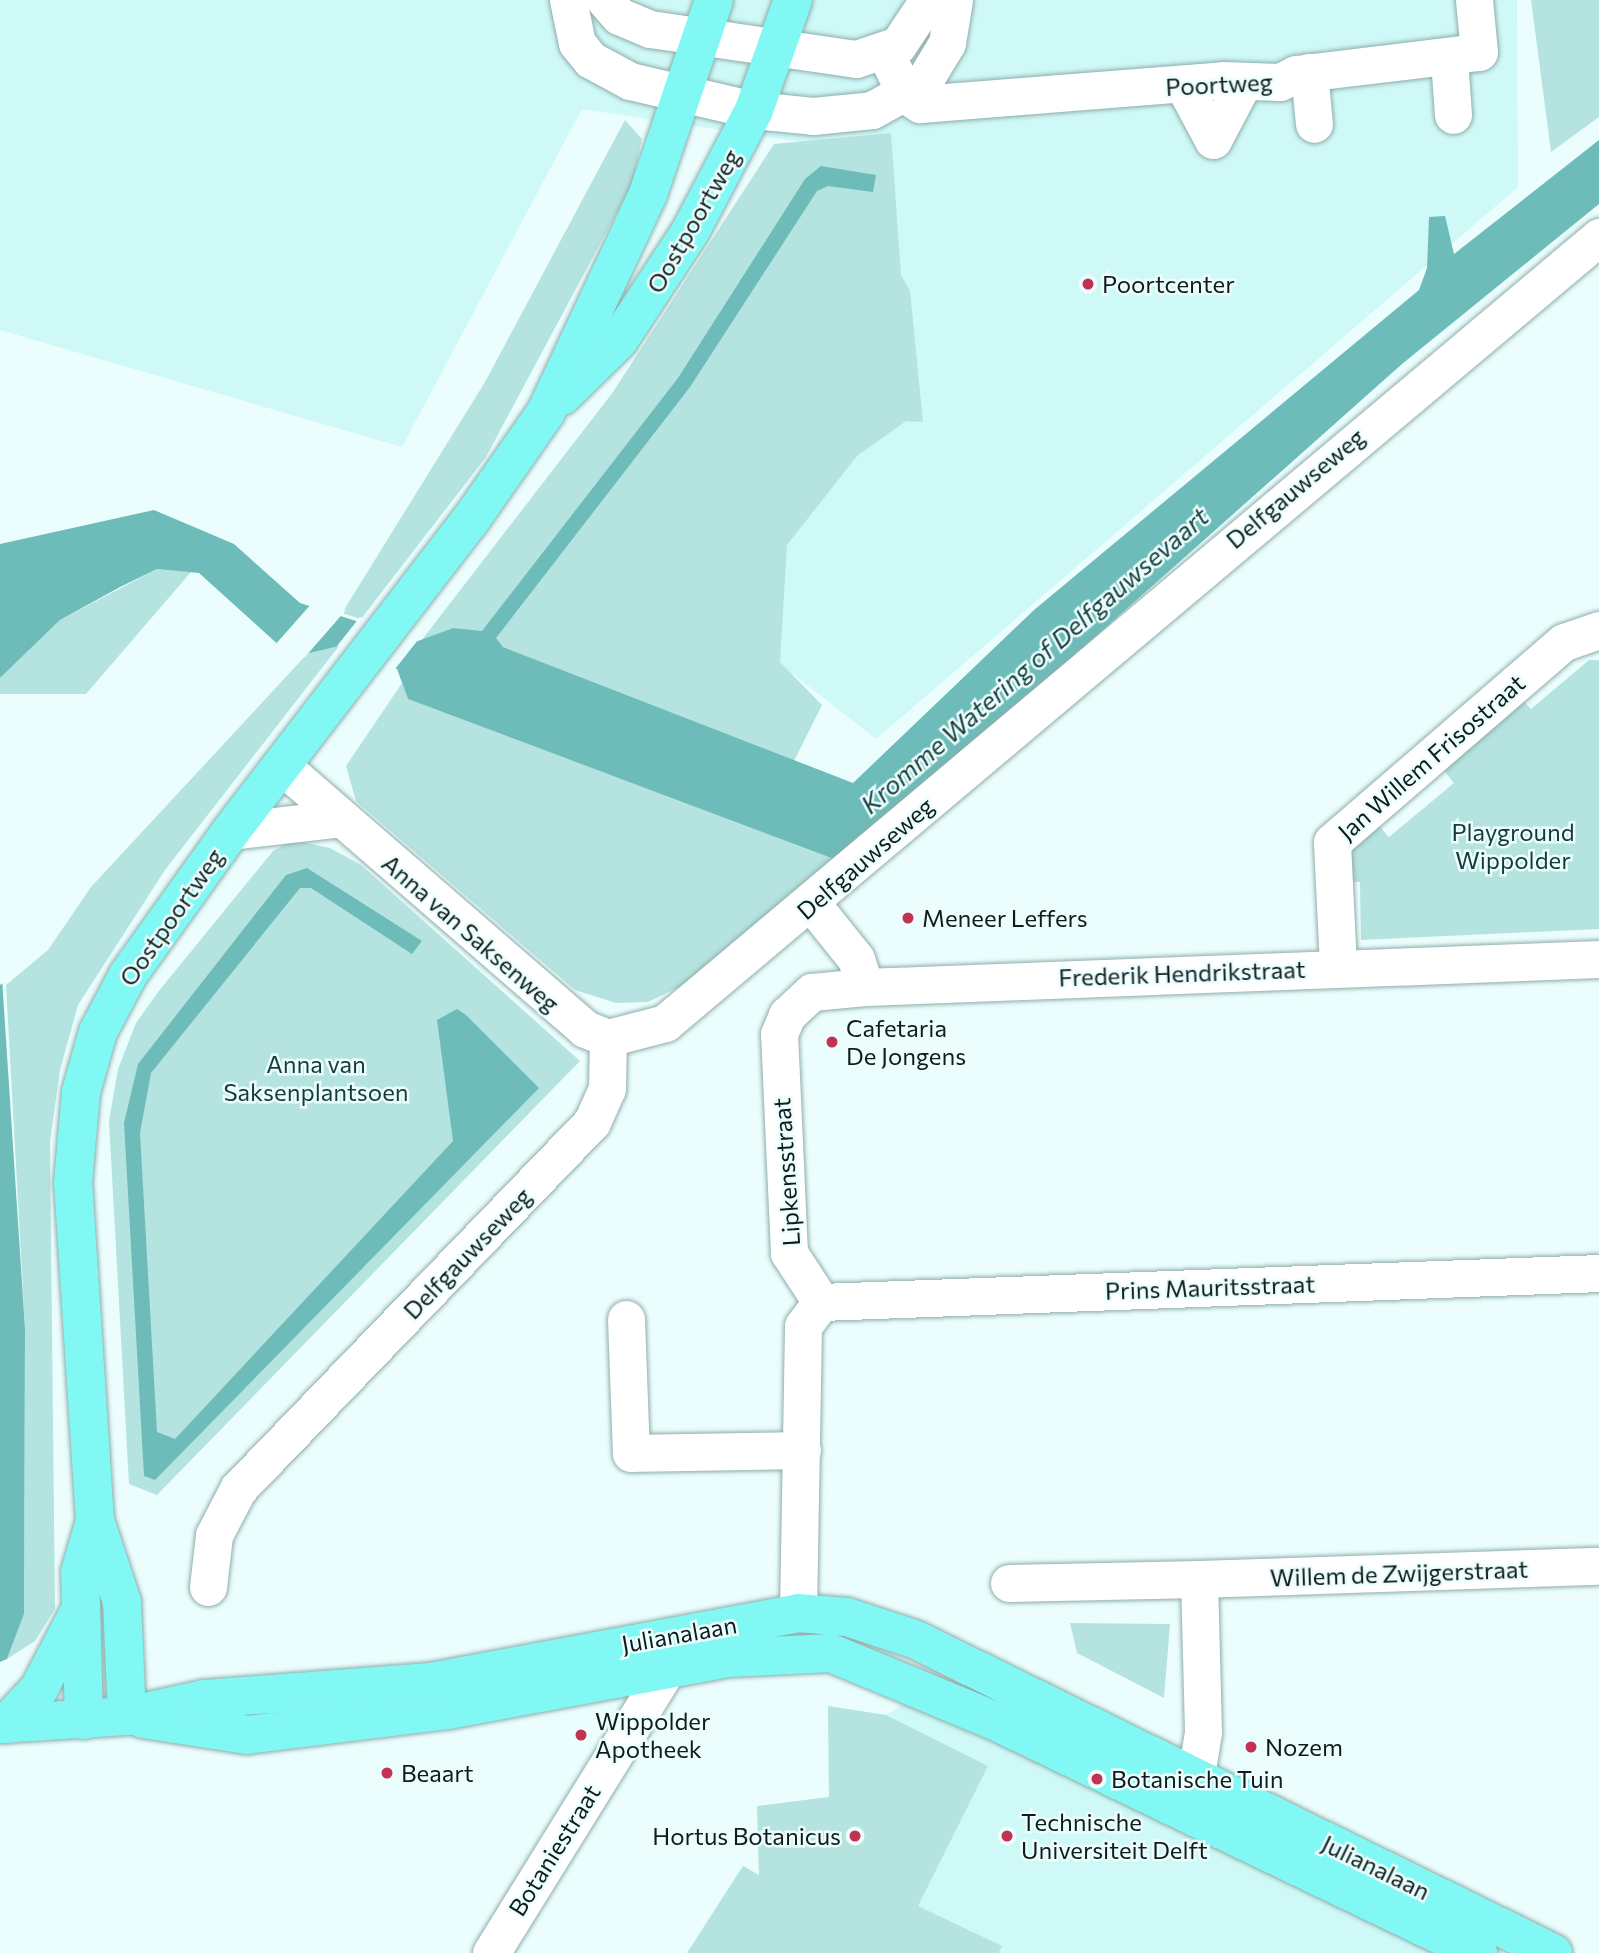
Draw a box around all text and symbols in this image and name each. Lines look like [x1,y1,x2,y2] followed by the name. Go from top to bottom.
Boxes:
[1165,67,1273,101] street label: Poortweg
[640,144,746,298] street label: Oostpoortweg
[1102,270,1235,298] place label: Poortcenter
[1080,276,1096,292] marker: Poortcenter
[1220,422,1370,554] street label: Delfgauwseweg
[854,500,1214,820] water label: Kromme Watering of Delfgauwsevaart
[1332,668,1530,846] street label: Jan Willem Frisostraat
[791,791,939,925] street label: Delfgauwseweg
[1451,818,1575,874] park label: Playground Wippolder
[113,843,229,991] street label: Oostpoortweg
[377,848,565,1018] street label: Anna van Saksenweg
[922,904,1088,932] place label: Meneer Leffers
[900,910,916,926] marker: Meneer Leffers
[1058,954,1306,992] street label: Frederik Hendrikstraat
[846,1014,966,1070] place label: Cafetaria De Jongens
[824,1034,840,1050] marker: Cafetaria De Jongens
[223,1050,409,1106] park label: Anna van Saksenplantsoen
[766,1097,806,1247] street label: Lipkensstraat
[397,1181,537,1325] street label: Delfgauwseweg
[1104,1269,1316,1305] street label: Prins Mauritsstraat
[1269,1554,1529,1592] street label: Willem de Zwijgerstraat
[619,1610,739,1658] street label: Julianalaan
[595,1707,711,1763] place label: Wippolder Apotheek
[573,1727,589,1743] marker: Wippolder Apotheek
[1265,1733,1343,1761] place label: Nozem
[1243,1739,1259,1755] marker: Nozem
[401,1759,474,1787] place label: Beaart
[379,1765,395,1781] marker: Beaart
[1111,1765,1283,1793] place label: Botanische Tuin
[1089,1771,1105,1787] marker: Botanische Tuin
[502,1779,606,1921] street label: Botaniestraat
[1021,1808,1208,1864] place label: Technische Universiteit Delft
[652,1822,841,1850] place label: Hortus Botanicus
[847,1828,863,1844] marker: Hortus Botanicus
[999,1828,1015,1844] marker: Technische Universiteit Delft
[1317,1829,1435,1905] street label: Julianalaan

